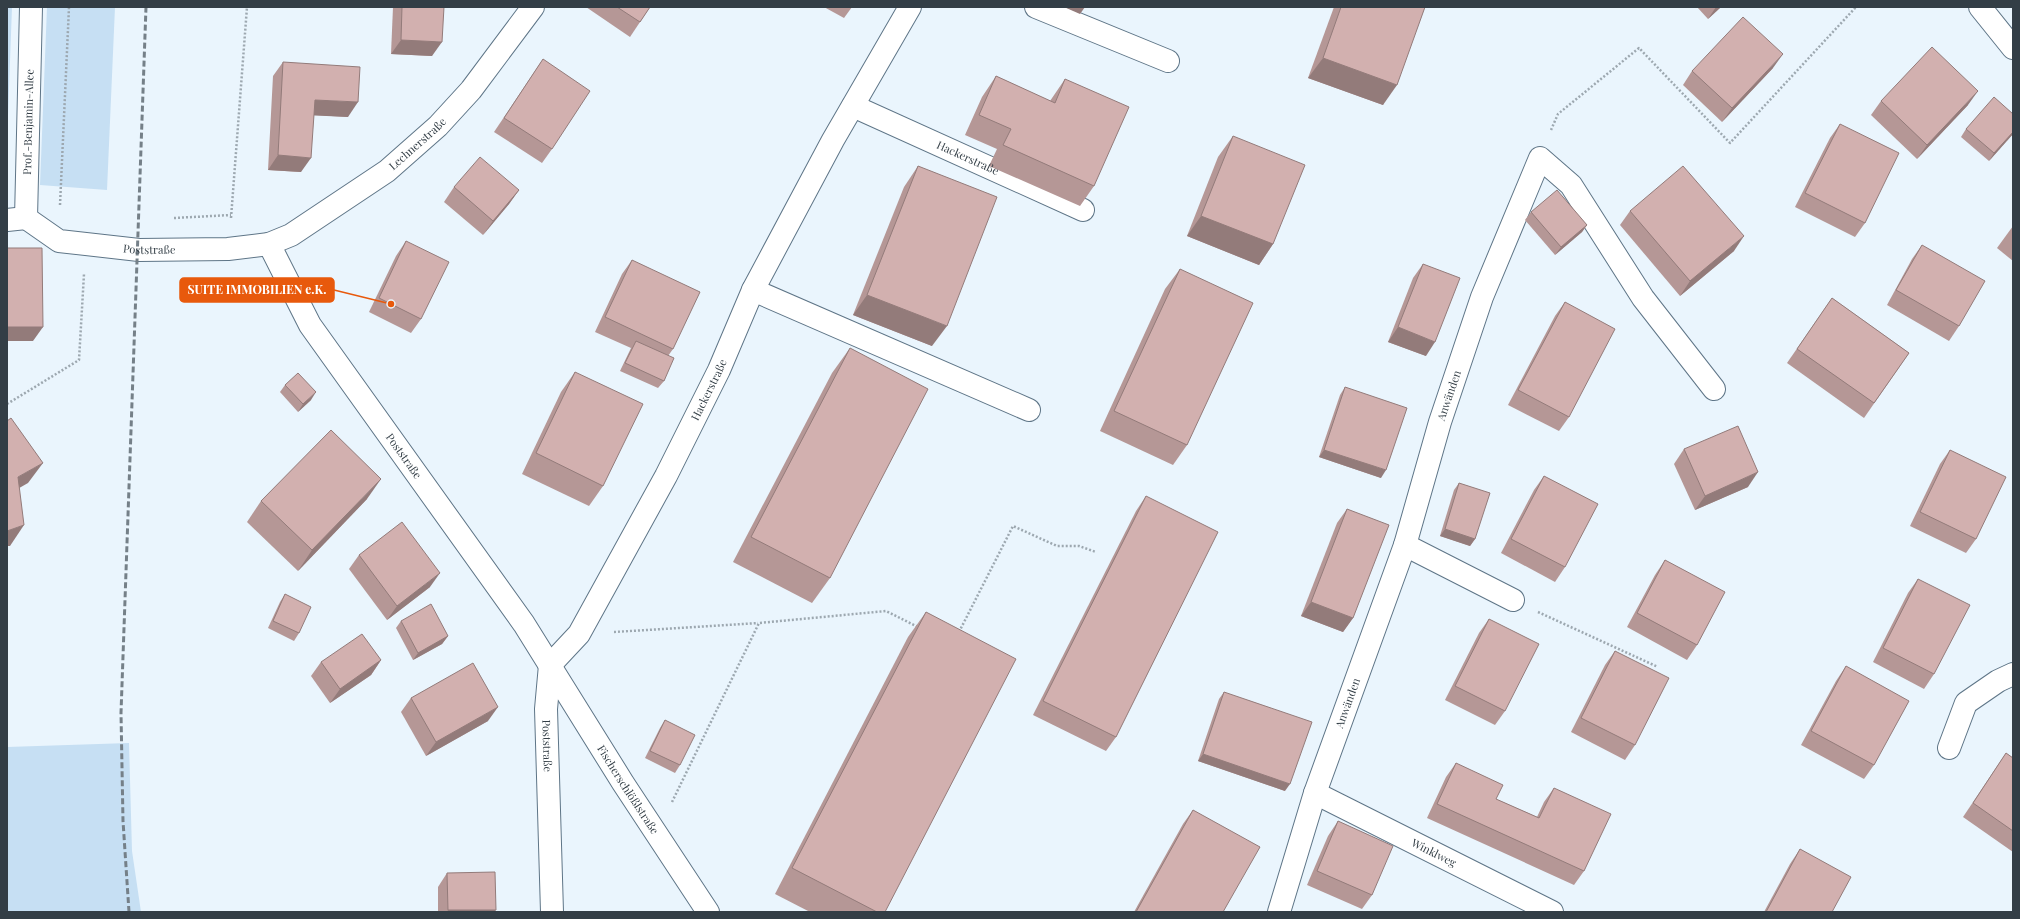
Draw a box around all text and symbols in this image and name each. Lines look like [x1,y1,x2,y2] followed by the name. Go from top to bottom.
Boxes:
[19,69,37,175] street label: Prof.-Benjamin-Allee
[385,114,449,173] street label: Lechnerstraße
[935,137,1002,178] street label: Hackerstraße
[122,240,176,257] street label: Poststraße
[180,278,334,302] callout: SUITE IMMOBILIEN e.K.
[188,281,326,297] text: SUITE IMMOBILIEN e.K.
[687,356,730,423] street label: Hackerstraße
[1433,368,1464,424] street label: Anwänden
[383,430,426,482] street label: Poststraße
[1331,675,1363,731] street label: Anwänden
[539,719,556,773] street label: Poststraße
[594,742,663,837] street label: Fischerschlößlstraße
[1408,834,1459,870] street label: Winklweg

